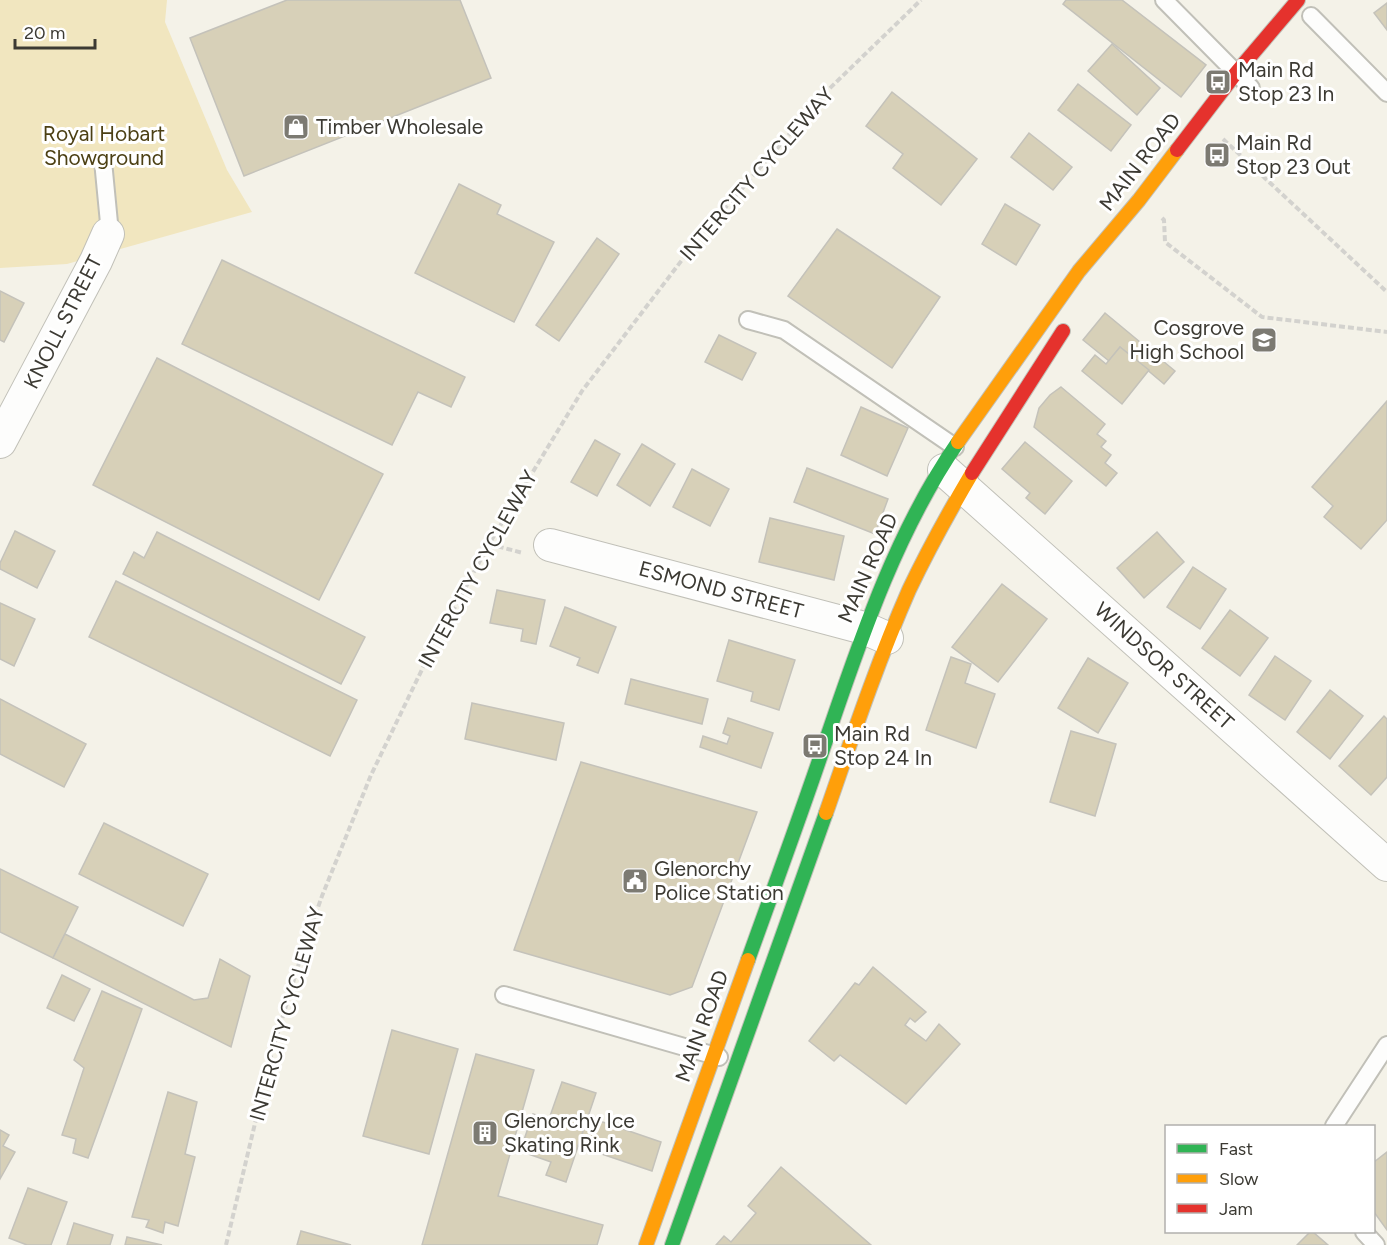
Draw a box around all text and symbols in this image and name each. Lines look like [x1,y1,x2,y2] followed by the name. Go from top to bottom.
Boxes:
[15,12,94,50] scale bar
[24,22,65,44] text: 20 m
[1238,57,1334,106] place label: Main Rd Stop 23 In
[1203,67,1233,97] bus stop icon: Main Rd Stop 23 In
[674,82,839,266] street label: INTERCITY CYCLEWAY
[1094,108,1186,216] street label: MAIN ROAD
[281,112,311,142] shop icon: Timber Wholesale
[316,114,483,139] place label: Timber Wholesale
[43,121,165,170] park label: Royal Hobart Showground
[1236,130,1351,179] place label: Main Rd Stop 23 Out
[1202,140,1232,170] bus stop icon: Main Rd Stop 23 Out
[18,250,107,393] street label: KNOLL STREET
[1129,315,1244,364] place label: Cosgrove High School
[1249,325,1279,355] school or university icon: Cosgrove High School
[413,465,542,672] street label: INTERCITY CYCLEWAY
[832,509,903,626] street label: MAIN ROAD
[636,556,807,624] street label: ESMOND STREET
[1090,597,1239,735] street label: WINDSOR STREET
[834,721,932,770] place label: Main Rd Stop 24 In
[800,731,830,761] bus stop icon: Main Rd Stop 24 In
[654,856,784,905] place label: Glenorchy Police Station
[620,866,650,896] public building icon: Glenorchy Police Station
[244,903,329,1124] street label: INTERCITY CYCLEWAY
[670,966,733,1085] street label: MAIN ROAD
[504,1108,635,1157] place label: Glenorchy Ice Skating Rink
[470,1118,500,1148] building icon: Glenorchy Ice Skating Rink
[1165,1125,1375,1233] legend
[1219,1138,1253,1160] text: Fast
[1219,1168,1258,1190] text: Slow
[1219,1198,1253,1220] text: Jam

